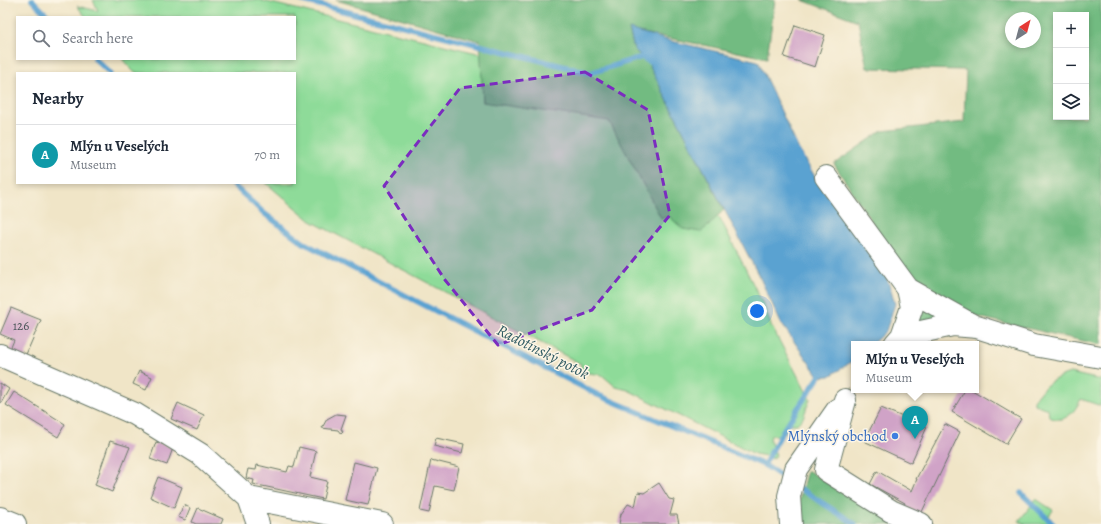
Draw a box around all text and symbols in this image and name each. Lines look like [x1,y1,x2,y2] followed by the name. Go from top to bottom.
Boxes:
[1005,12,1041,48] north arrow
[1053,12,1089,120] map controls
[1053,12,1089,48] button: +
[16,16,296,60] search box
[30,27,52,49] icon: search
[62,28,133,48] text: Search here
[1053,48,1089,84] button: −
[1053,84,1089,120] button: layers
[32,87,83,110] text: Nearby
[70,136,169,156] text: Mlýn u Veselých
[41,146,49,163] text: A
[254,146,280,163] text: 70 m
[70,156,117,173] text: Museum
[747,301,767,321] your location
[13,317,29,334] house number: 126
[493,319,593,385] water label: Radotínský potok
[851,341,979,393] popup
[866,349,964,369] text: Mlýn u Veselých
[866,369,912,386] text: Museum
[902,406,928,439] pin: A
[788,426,888,446] place label: Mlýnský obchod
[890,431,900,441] marker: Mlýnský obchod

